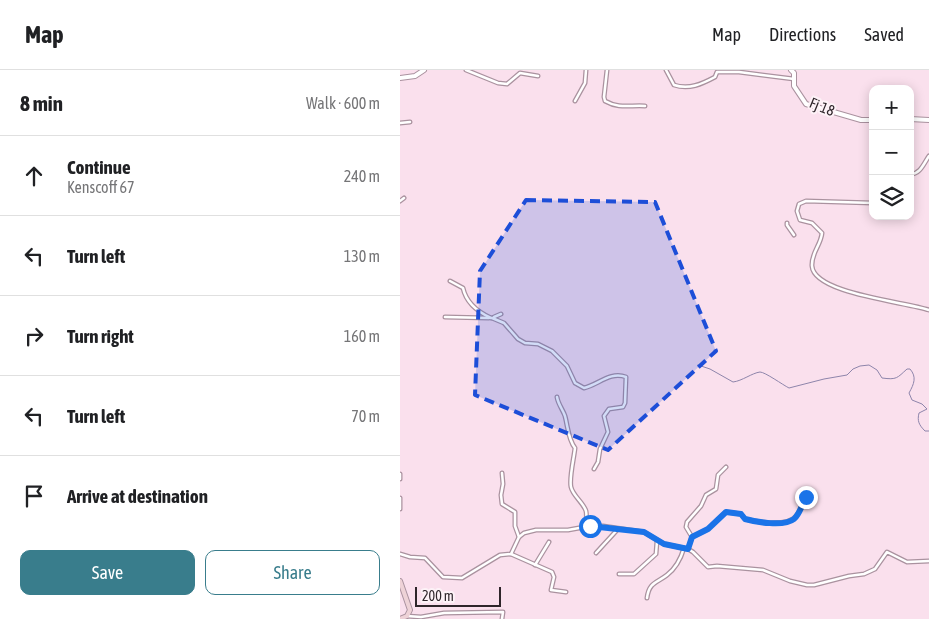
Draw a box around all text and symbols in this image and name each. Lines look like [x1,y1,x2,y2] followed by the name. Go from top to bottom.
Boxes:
[25,21,64,48] text: Map
[712,24,741,45] text: Map
[769,24,836,45] text: Directions
[864,24,904,45] text: Saved
[869,85,914,220] map controls
[869,85,914,130] button: +
[20,91,63,115] text: 8 min
[306,94,380,112] text: Walk · 600 m
[807,94,837,119] street label: Fj 18
[869,130,914,175] button: −
[67,156,131,178] text: Continue
[20,162,48,190] icon: ahead
[344,167,380,185] text: 240 m
[869,175,914,220] button: layers
[67,178,135,196] text: Kenscoff 67
[20,242,48,270] icon: left
[67,245,125,267] text: Turn left
[344,247,380,265] text: 130 m
[20,322,48,350] icon: right
[67,325,134,347] text: Turn right
[344,327,380,345] text: 160 m
[20,402,48,430] icon: left
[67,405,125,427] text: Turn left
[351,407,380,425] text: 70 m
[20,482,48,510] icon: arrive
[67,485,208,507] text: Arrive at destination
[795,486,818,509] route end
[579,515,602,538] route start
[20,550,195,595] button: Save
[205,550,380,595] button: Share
[415,584,501,607] scale bar
[422,588,454,604] text: 200 m

